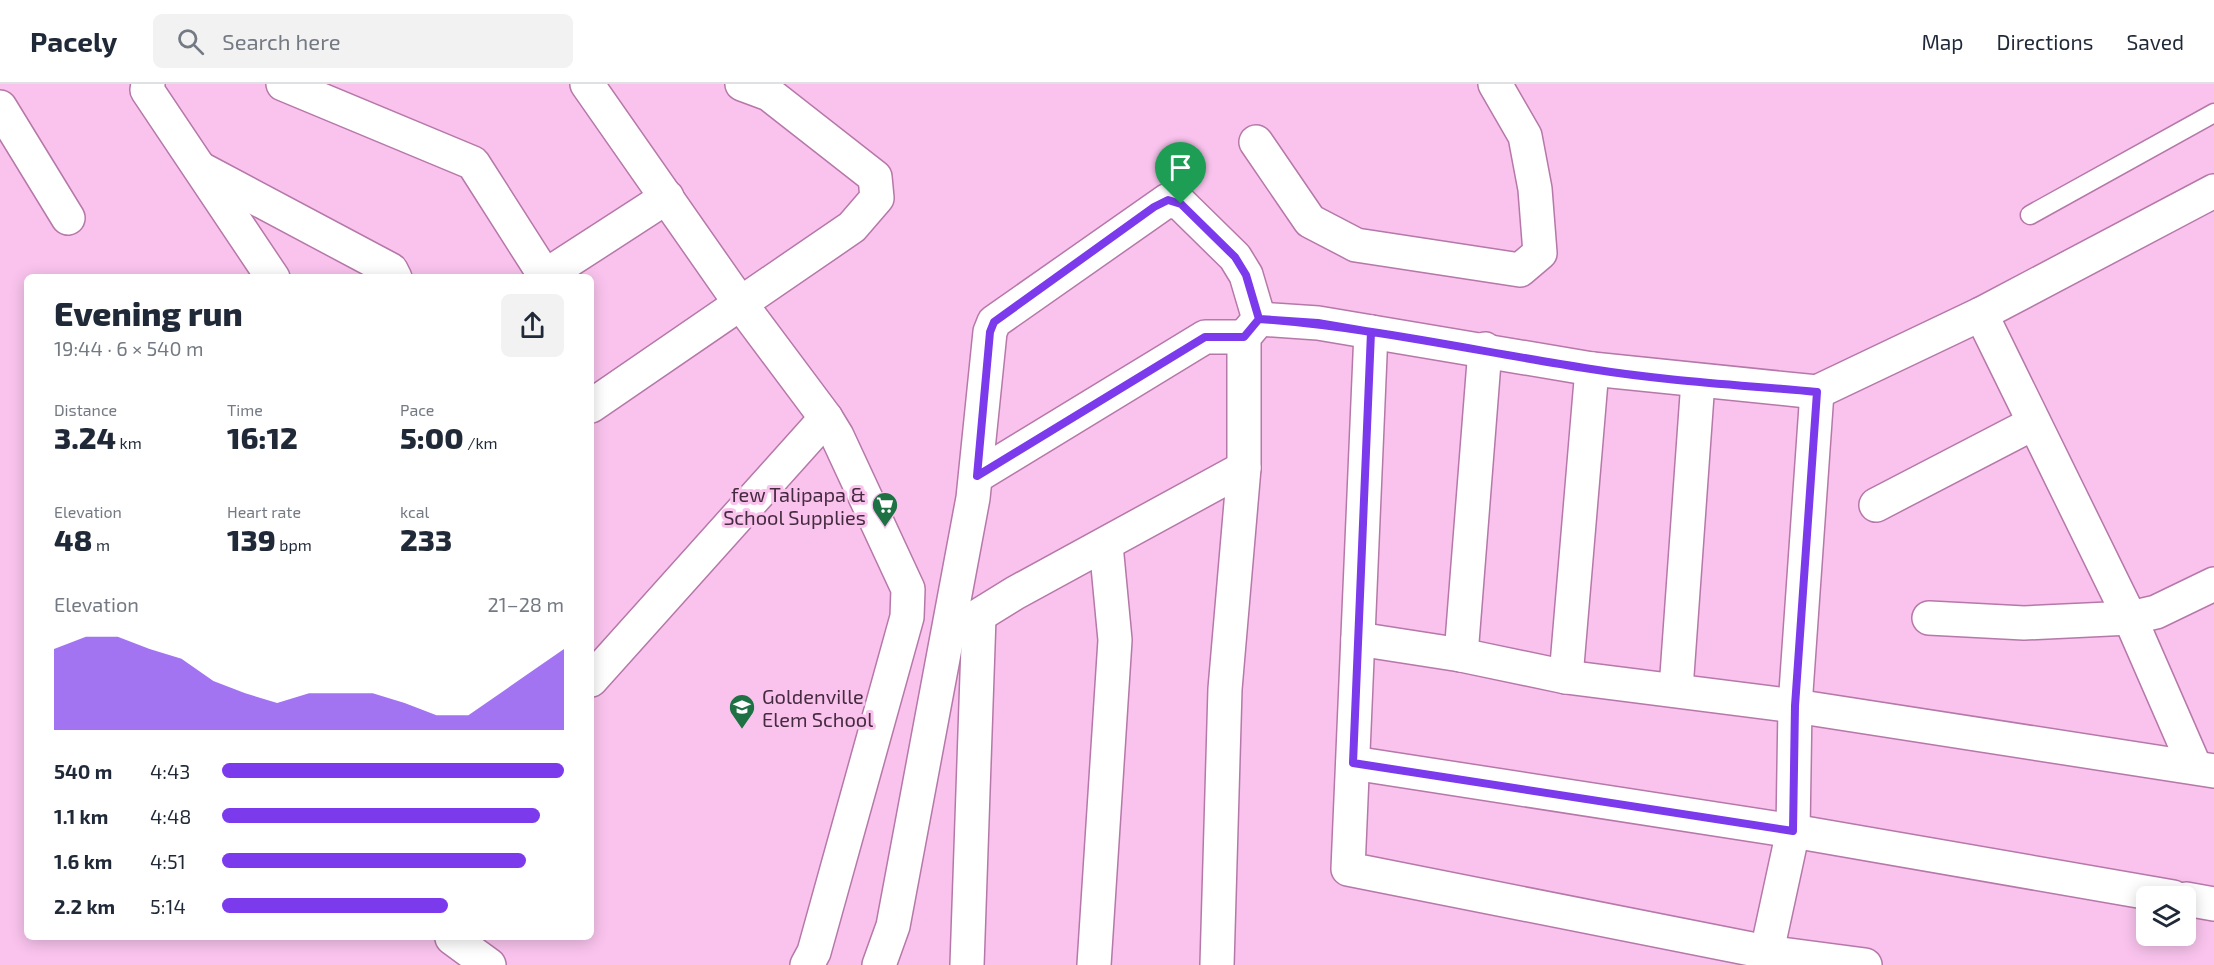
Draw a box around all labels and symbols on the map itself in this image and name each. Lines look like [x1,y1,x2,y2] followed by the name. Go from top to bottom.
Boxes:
[1155,142,1206,204] pin
[723,482,866,529] place label: few Talipapa & School Supplies
[870,490,900,528] supermarket icon: few Talipapa & School Supplies
[762,684,873,731] place label: Goldenville Elem School
[727,692,757,730] school or university icon: Goldenville Elem School

